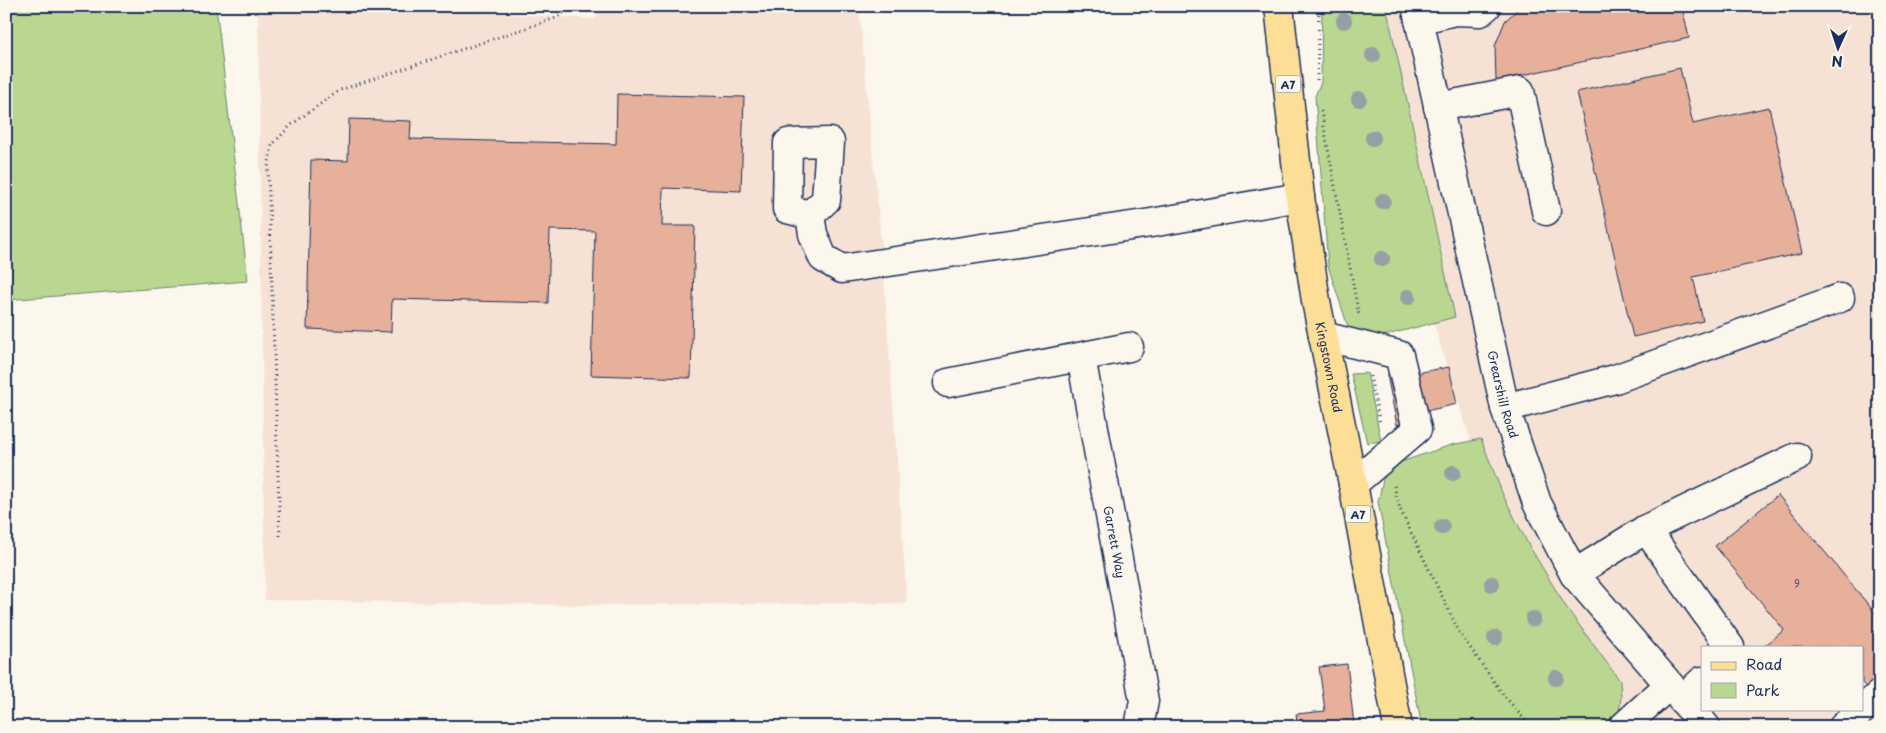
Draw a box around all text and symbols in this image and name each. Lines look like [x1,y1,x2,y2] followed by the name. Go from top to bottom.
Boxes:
[1814,22,1864,72] north arrow
[1831,51,1843,72] text: N
[1276,76,1300,92] road number: A7
[1311,320,1347,414] street label: Kingstown Road
[1484,349,1523,440] street label: Grearshill Road
[1099,504,1130,580] street label: Garrett Way
[1346,506,1370,522] road number: A7
[1794,576,1800,591] house number: 9
[1701,646,1864,710] legend
[1746,652,1782,675] text: Road
[1746,678,1780,701] text: Park

